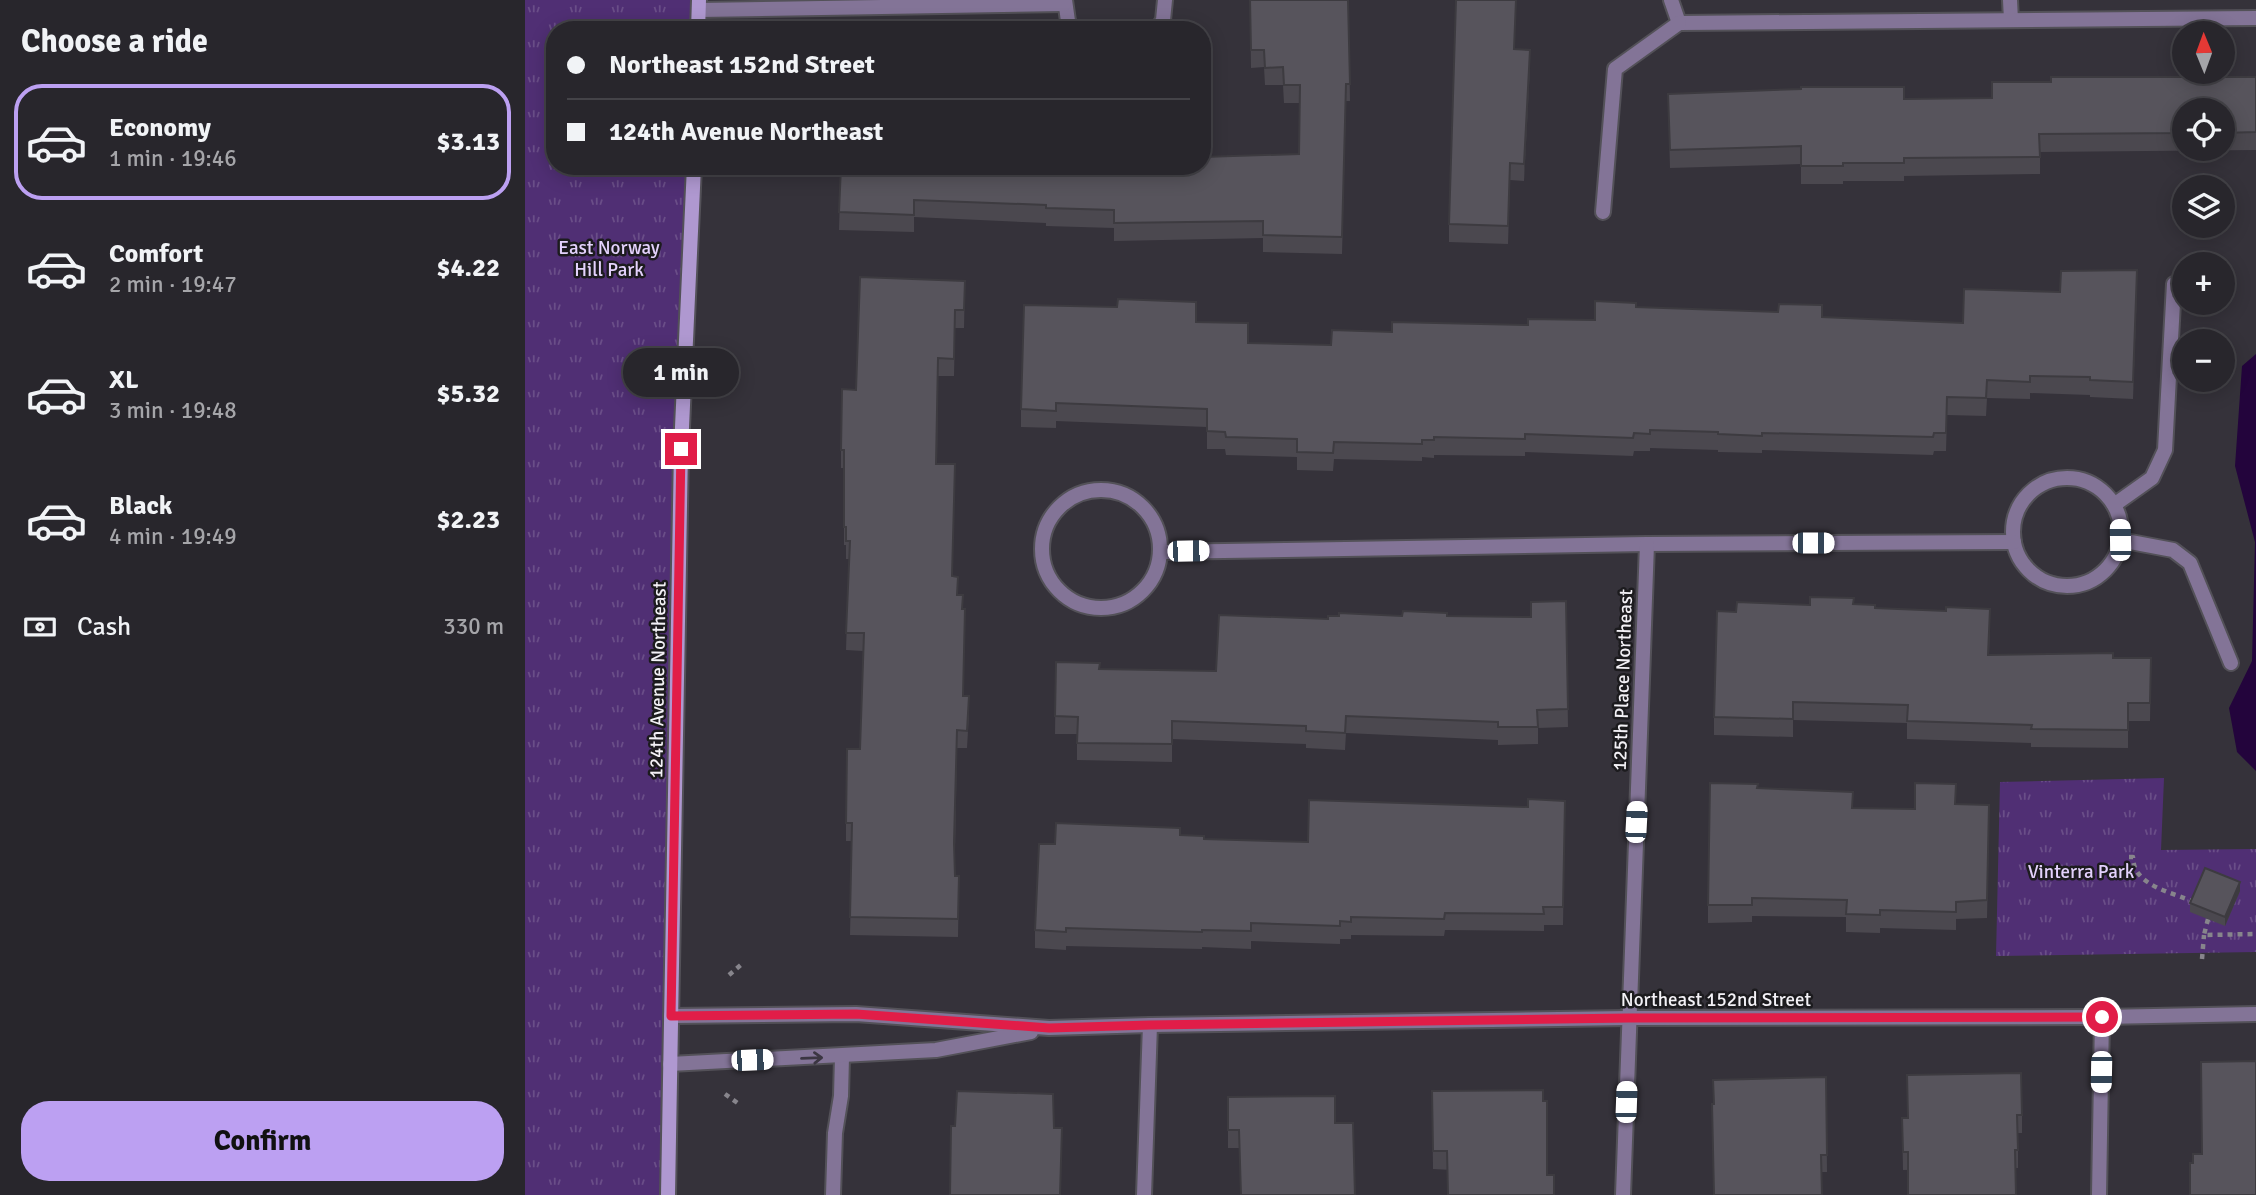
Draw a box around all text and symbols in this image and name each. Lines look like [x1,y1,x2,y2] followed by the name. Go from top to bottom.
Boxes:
[2172,21,2235,84] north arrow
[2172,21,2235,392] map controls
[21,22,208,61] text: Choose a ride
[609,49,875,81] text: Northeast 152nd Street
[2172,98,2235,161] button: locate
[25,111,88,174] icon: car
[109,112,211,144] text: Economy
[609,116,883,148] text: 124th Avenue Northeast
[436,126,500,158] text: $3.13
[109,144,237,173] text: 1 min · 19:46
[2172,175,2235,238] button: layers
[558,236,660,282] park label: East Norway Hill Park
[25,237,88,300] icon: car
[109,238,203,270] text: Comfort
[436,252,500,284] text: $4.22
[2172,252,2235,315] button: +
[109,270,237,299] text: 2 min · 19:47
[2172,329,2235,392] button: −
[623,348,739,396] callout: 1 min
[653,358,709,387] text: 1 min
[25,363,88,426] icon: car
[109,364,139,396] text: XL
[436,378,500,410] text: $5.32
[109,396,237,425] text: 3 min · 19:48
[665,433,697,465] route end
[25,489,88,552] icon: car
[109,490,172,522] text: Black
[436,504,500,536] text: $2.23
[2110,519,2131,561] car
[109,522,237,551] text: 4 min · 19:49
[1793,533,1835,554] car
[1167,540,1210,562] car
[644,581,672,779] street label: 124th Avenue Northeast
[1608,588,1638,771] street label: 125th Place Northeast
[21,608,59,646] icon: cash
[77,611,131,643] text: Cash
[443,612,504,641] text: 330 m
[1625,800,1648,844] car
[2028,860,2135,884] park label: Vinterra Park
[1621,988,1812,1012] street label: Northeast 152nd Street
[2086,1001,2118,1033] route start
[731,1049,774,1071] car
[2091,1051,2112,1093] car
[800,1052,823,1065] one-way arrow
[1615,1081,1638,1123] car
[21,1101,504,1181] button: Confirm

